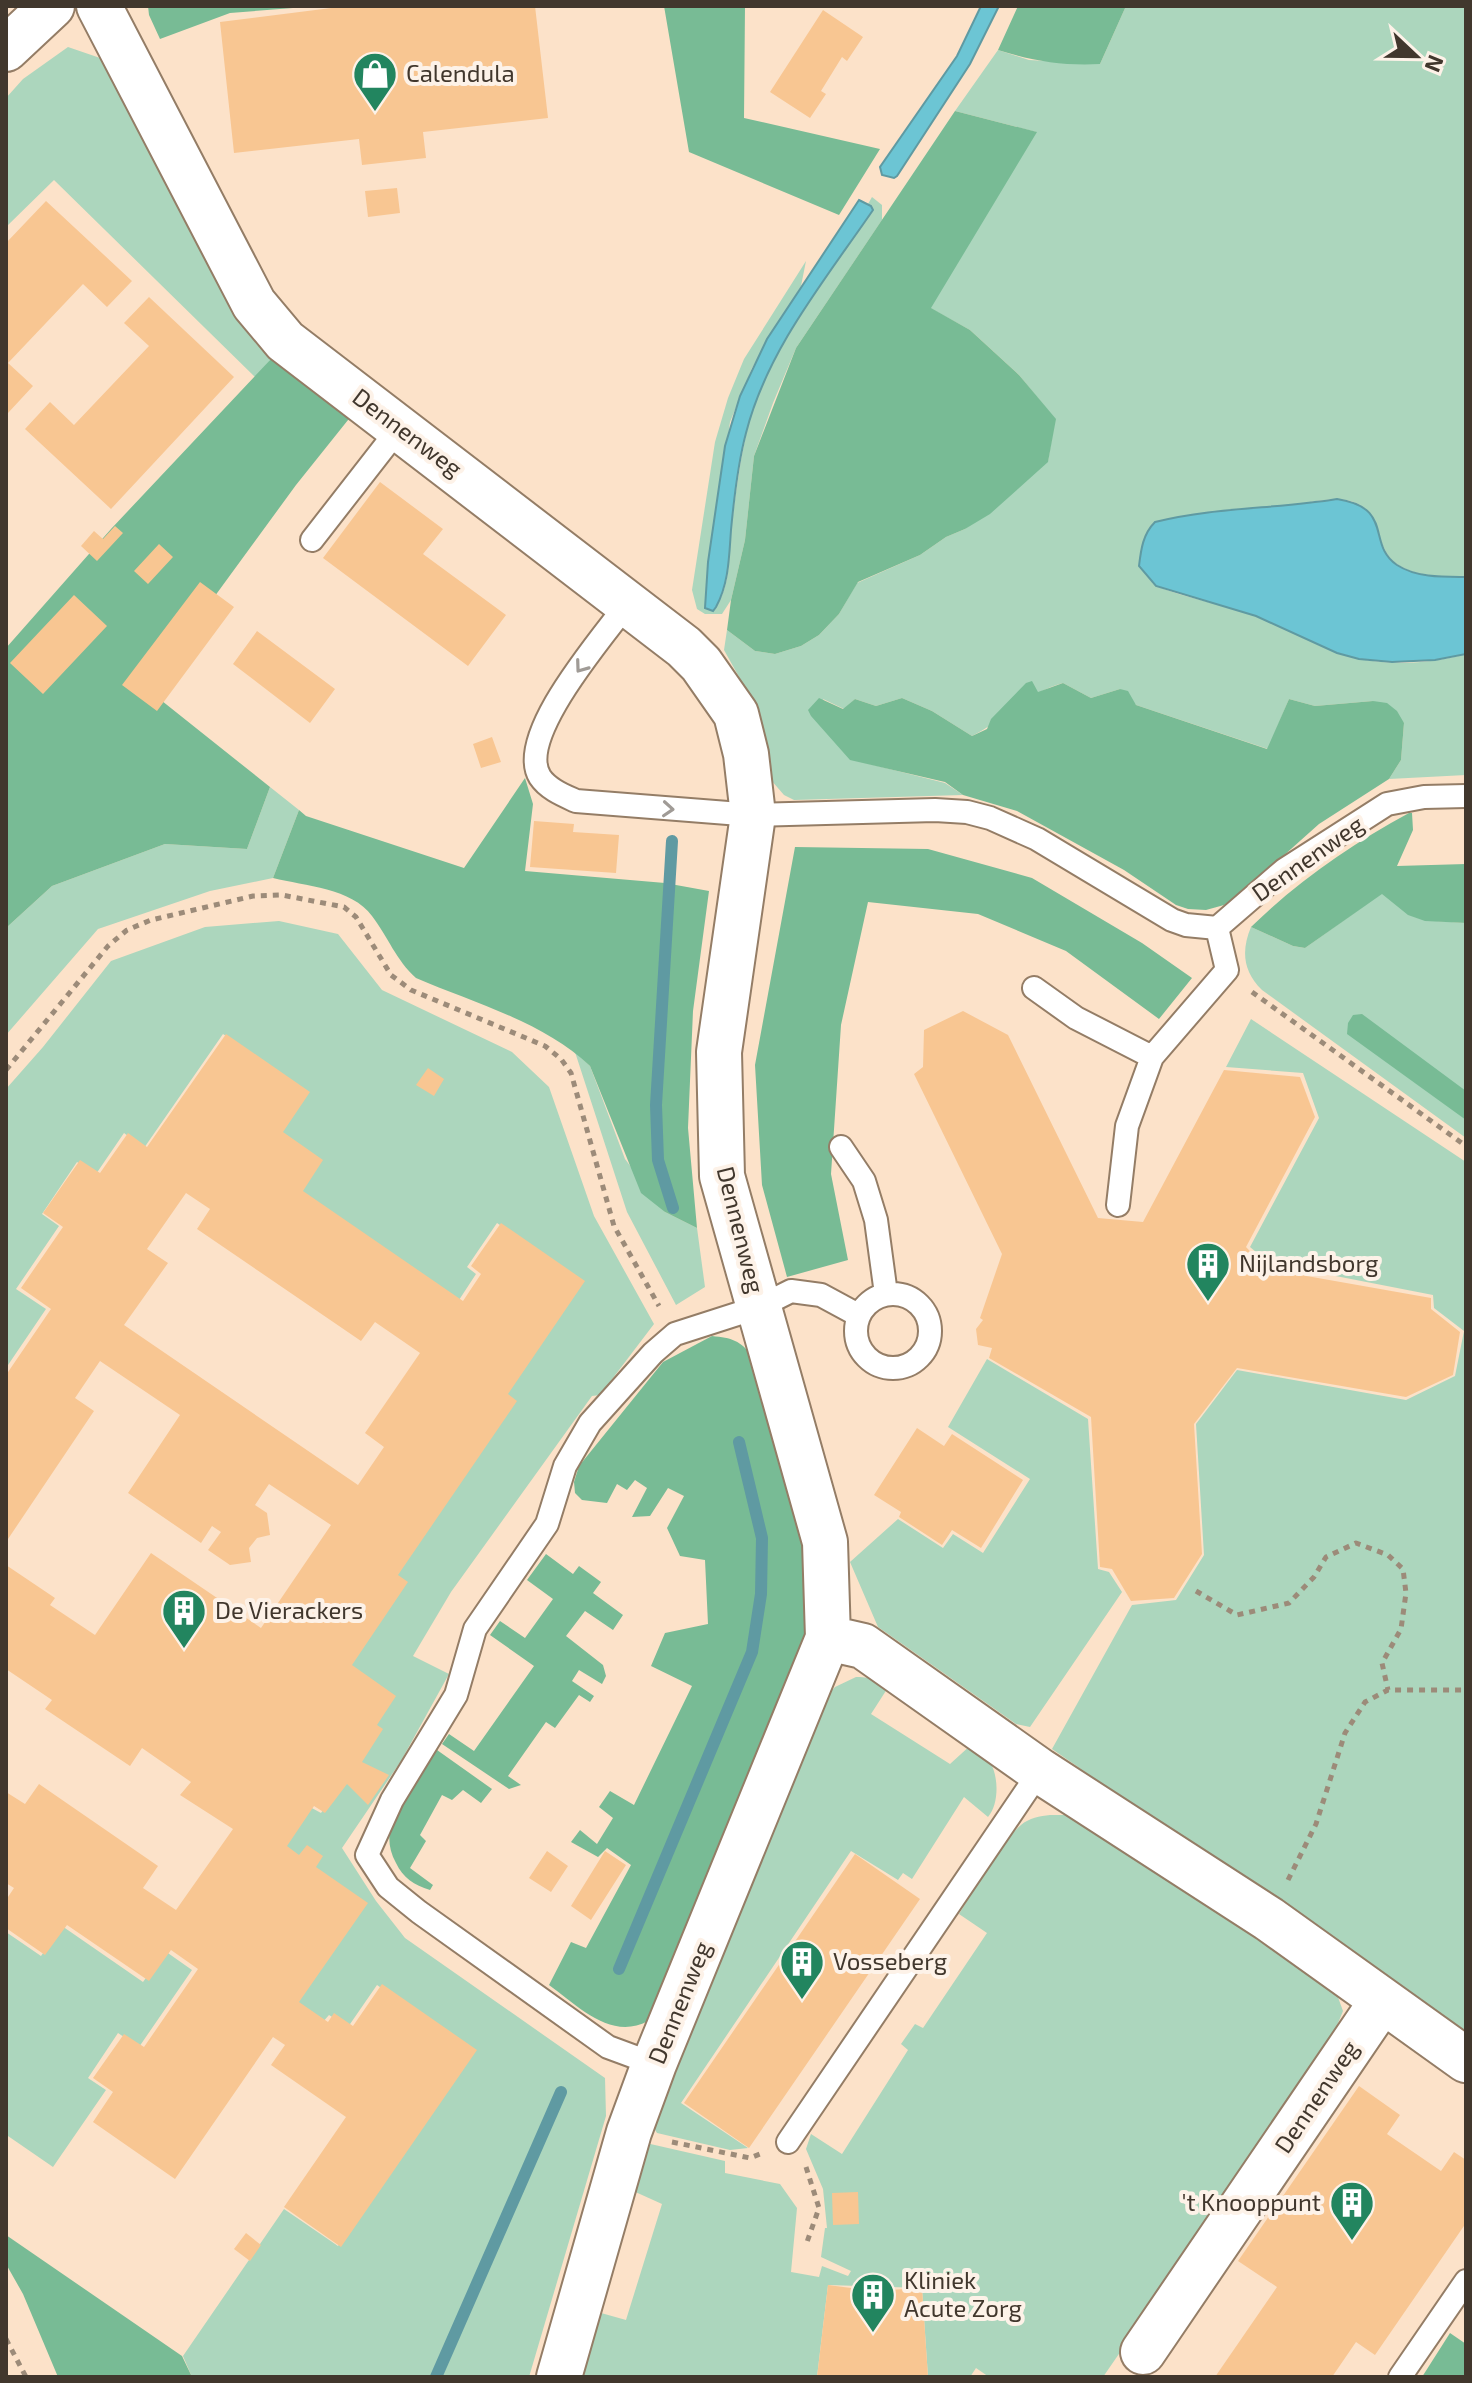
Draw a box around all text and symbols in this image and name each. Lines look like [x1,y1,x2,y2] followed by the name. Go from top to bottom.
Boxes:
[1376,16,1456,96] north arrow
[351,50,399,113] shop icon: Calendula
[1420,52,1451,76] text: N
[406,58,515,87] place label: Calendula
[347,381,468,482] street label: Dennenweg
[577,658,591,673] one-way arrow
[662,800,675,817] one-way arrow
[1246,809,1369,907] street label: Dennenweg
[712,1163,771,1296] street label: Dennenweg
[1184,1240,1232,1303] building icon: Nijlandsborg
[1239,1248,1378,1277] place label: Nijlandsborg
[160,1587,208,1650] building icon: De Vierackers
[215,1595,363,1624] place label: De Vierackers
[641,1937,716,2068] street label: Dennenweg
[778,1938,826,2001] building icon: Vosseberg
[833,1946,947,1975] place label: Vosseberg
[1268,2034,1364,2158] street label: Dennenweg
[1328,2179,1376,2242] building icon: 't Knooppunt
[1181,2187,1321,2216] place label: 't Knooppunt
[904,2265,1022,2322] place label: Kliniek Acute Zorg
[849,2271,897,2334] building icon: Kliniek Acute Zorg

